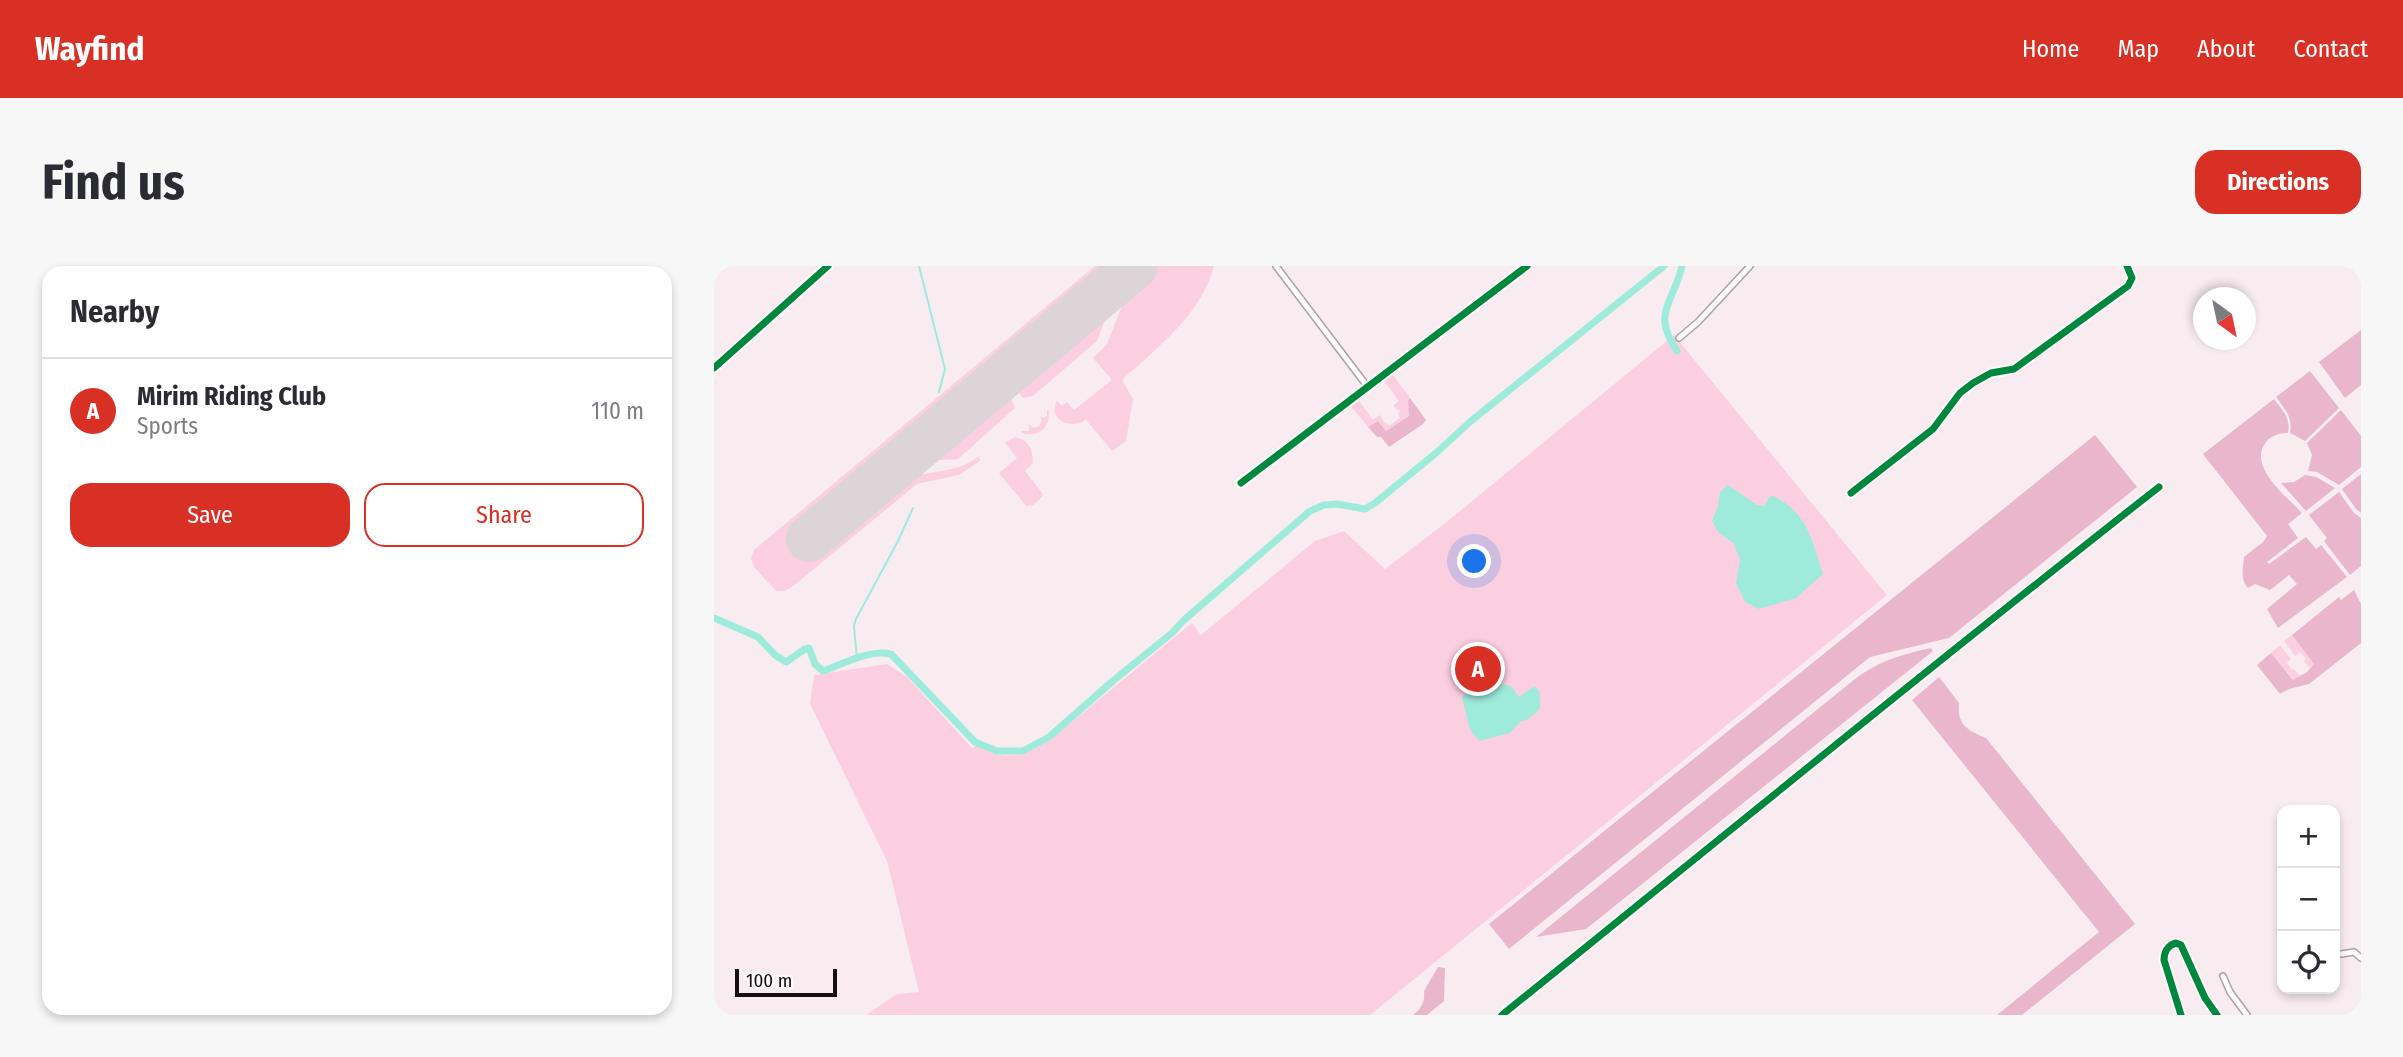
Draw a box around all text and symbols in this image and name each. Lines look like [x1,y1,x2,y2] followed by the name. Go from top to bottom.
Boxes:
[35,29,144,69] text: Wayfind
[2022,35,2079,63] text: Home
[2117,35,2159,63] text: Map
[2197,35,2255,63] text: About
[2293,35,2368,63] text: Contact
[2195,150,2361,214] button: Directions
[42,153,185,212] text: Find us
[2193,287,2256,350] north arrow
[70,294,159,330] text: Nearby
[137,381,326,412] text: Mirim Riding Club
[87,397,99,425] text: A
[591,397,644,425] text: 110 m
[137,412,198,440] text: Sports
[70,483,350,547] button: Save
[364,483,644,547] button: Share
[1457,544,1491,578] your location
[1455,643,1501,695] pin: A
[2277,805,2340,994] map controls
[2277,805,2340,868] button: +
[2277,868,2340,931] button: −
[2277,931,2340,994] button: locate
[735,966,836,998] scale bar
[746,969,792,992] text: 100 m

